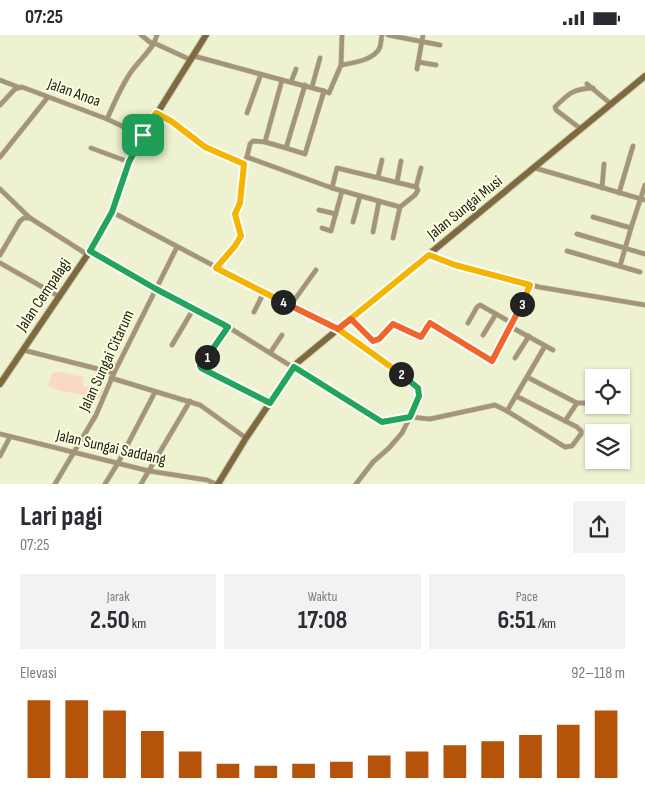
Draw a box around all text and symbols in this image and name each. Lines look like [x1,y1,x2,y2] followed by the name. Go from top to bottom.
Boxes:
[25,6,63,29] text: 07:25
[44,74,103,111] street label: Jalan Anoa
[122,114,164,156] pin
[129,121,157,149] icon: arrive
[423,172,506,245] street label: Jalan Sungai Musi
[12,255,75,336] street label: Jalan Cempalagi
[270,289,296,315] pin: 4
[510,291,534,317] pin: 3
[280,294,287,311] text: 4
[519,296,526,313] text: 3
[75,307,139,416] street label: Jalan Sungai Citarum
[194,345,220,369] pin: 1
[205,349,210,366] text: 1
[388,361,414,387] pin: 2
[398,366,405,383] text: 2
[585,369,630,469] map controls
[585,369,630,414] button: locate
[585,424,630,469] button: layers
[53,426,168,470] street label: Jalan Sungai Saddang
[20,500,102,533] text: Lari pagi
[573,501,625,553] button: share
[20,536,49,555] text: 07:25
[107,588,130,605] text: Jarak
[308,588,337,605] text: Waktu
[516,588,538,605] text: Pace
[90,605,130,636] text: 2.50
[298,605,347,636] text: 17:08
[498,605,536,636] text: 6:51
[130,615,146,632] text: km
[536,615,556,632] text: /km
[20,664,57,683] text: Elevasi
[571,664,625,683] text: 92–118 m

